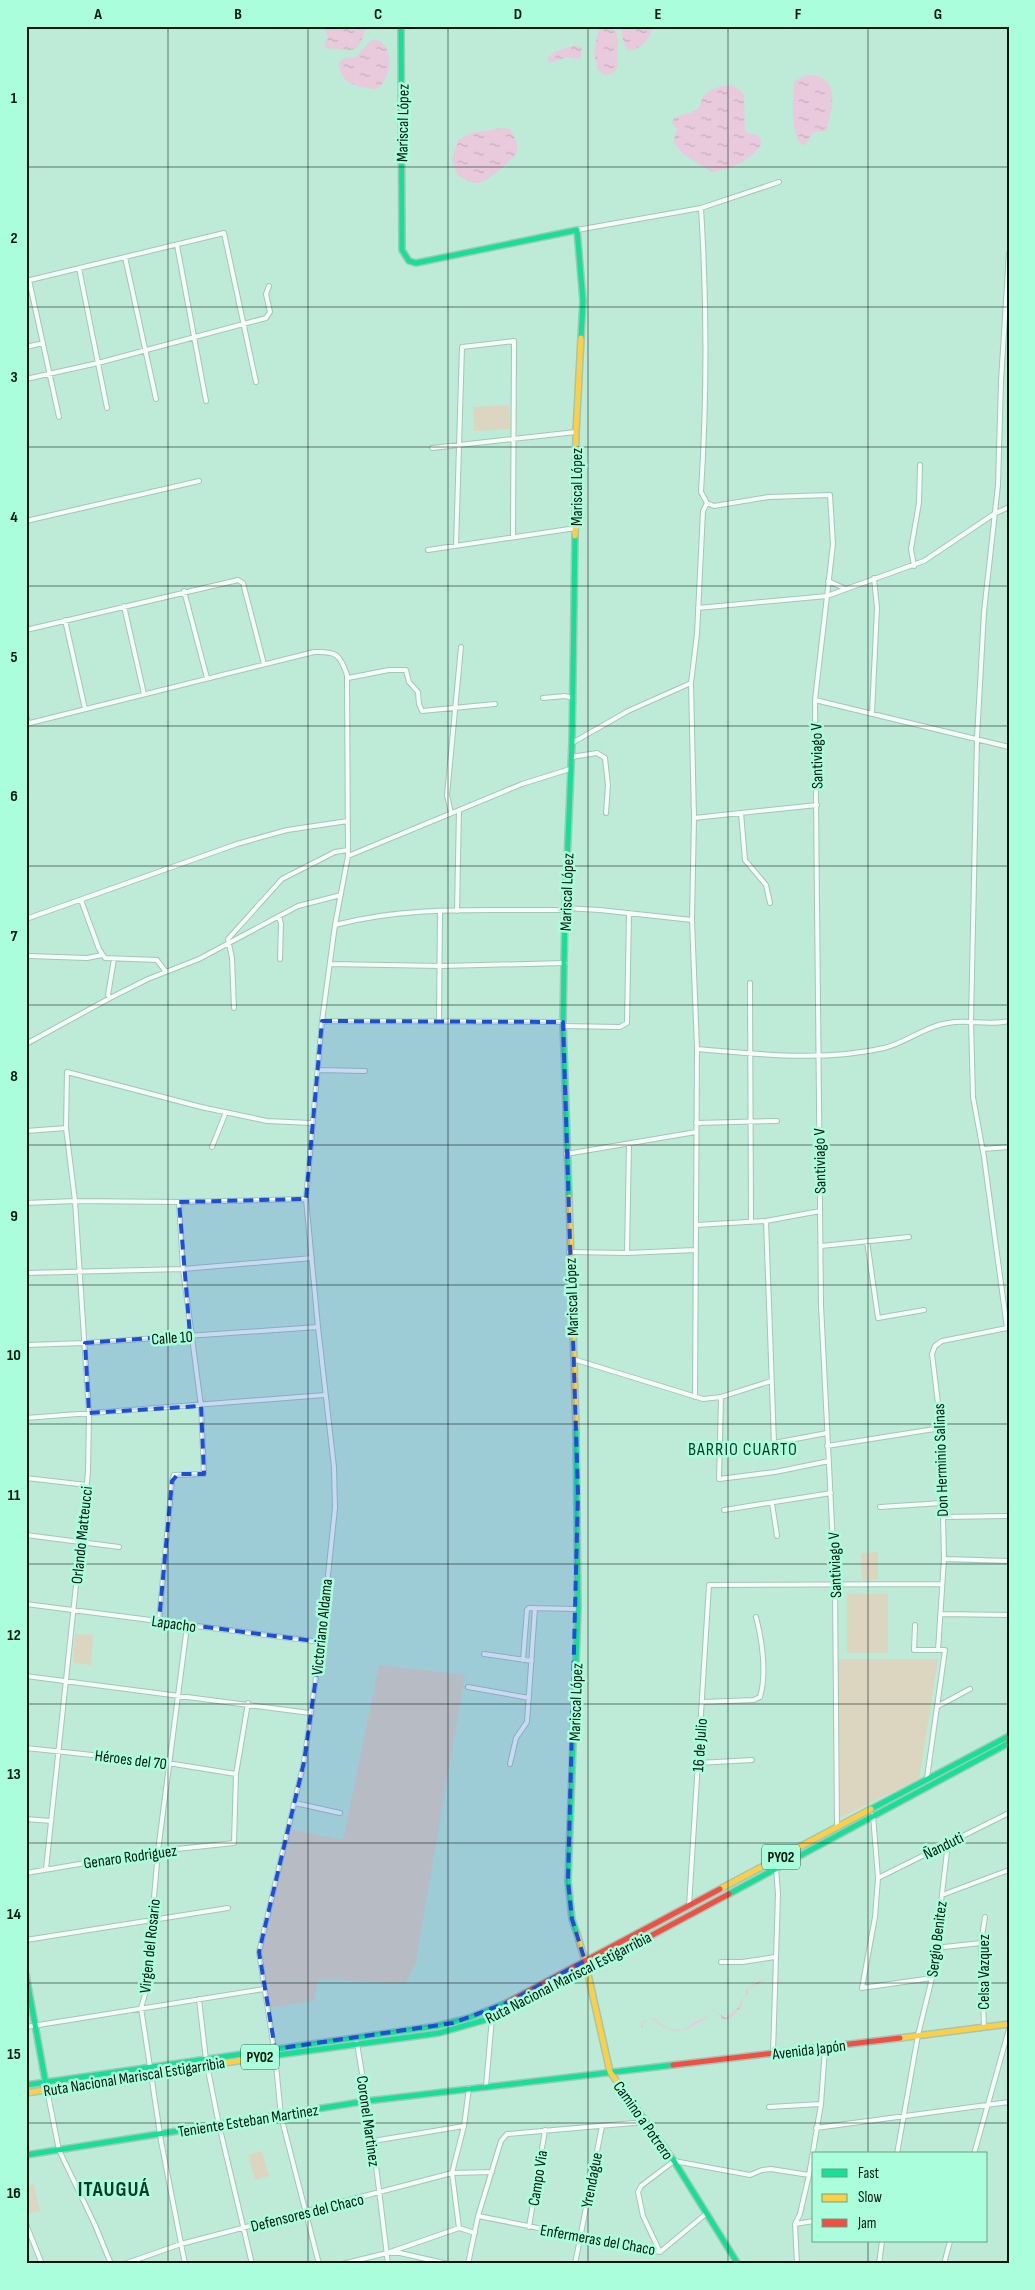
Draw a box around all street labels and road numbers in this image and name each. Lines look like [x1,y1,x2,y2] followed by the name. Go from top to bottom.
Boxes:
[393,84,414,162] street label: Mariscal López
[568,448,587,526] street label: Mariscal López
[807,722,828,789] street label: Santiviago V
[557,852,578,931] street label: Mariscal López
[810,1127,831,1194] street label: Santiviago V
[562,1257,583,1336] street label: Mariscal López
[151,1328,193,1349] street label: Calle 10
[930,1403,953,1517] street label: Don Herminio Salinas
[68,1485,97,1585] street label: Orlando Matteucci
[825,1531,846,1598] street label: Santiviago V
[308,1578,337,1676] street label: Victoriano Aldama
[150,1612,197,1637] street label: Lapacho
[566,1662,587,1741] street label: Mariscal López
[689,1718,712,1773] street label: 16 de Julio
[94,1747,168,1774] street label: Héroes del 70
[920,1829,967,1864] street label: Ñanduti
[82,1841,178,1873] street label: Genaro Rodriguez
[762,1844,800,1870] road number: PY02
[136,1898,165,1994] street label: Virgen del Rosario
[923,1900,952,1978] street label: Sergio Benitez
[482,1928,655,2029] street label: Ruta Nacional Mariscal Estigarribia
[975,1934,994,2010] street label: Celsa Vazquez
[770,2037,847,2065] street label: Avenida Japón
[241,2044,279,2070] road number: PY02
[42,2054,226,2101] street label: Ruta Nacional Mariscal Estigarribia
[352,2075,383,2168] street label: Coronel Martinez
[609,2078,677,2164] street label: Camino a Potrero
[177,2101,320,2142] street label: Teniente Esteban Martinez
[525,2149,552,2207] street label: Campo Via
[578,2151,607,2210] street label: Yrendague
[249,2190,366,2237] street label: Defensores del Chaco
[539,2221,657,2260] street label: Enfermeras del Chaco

